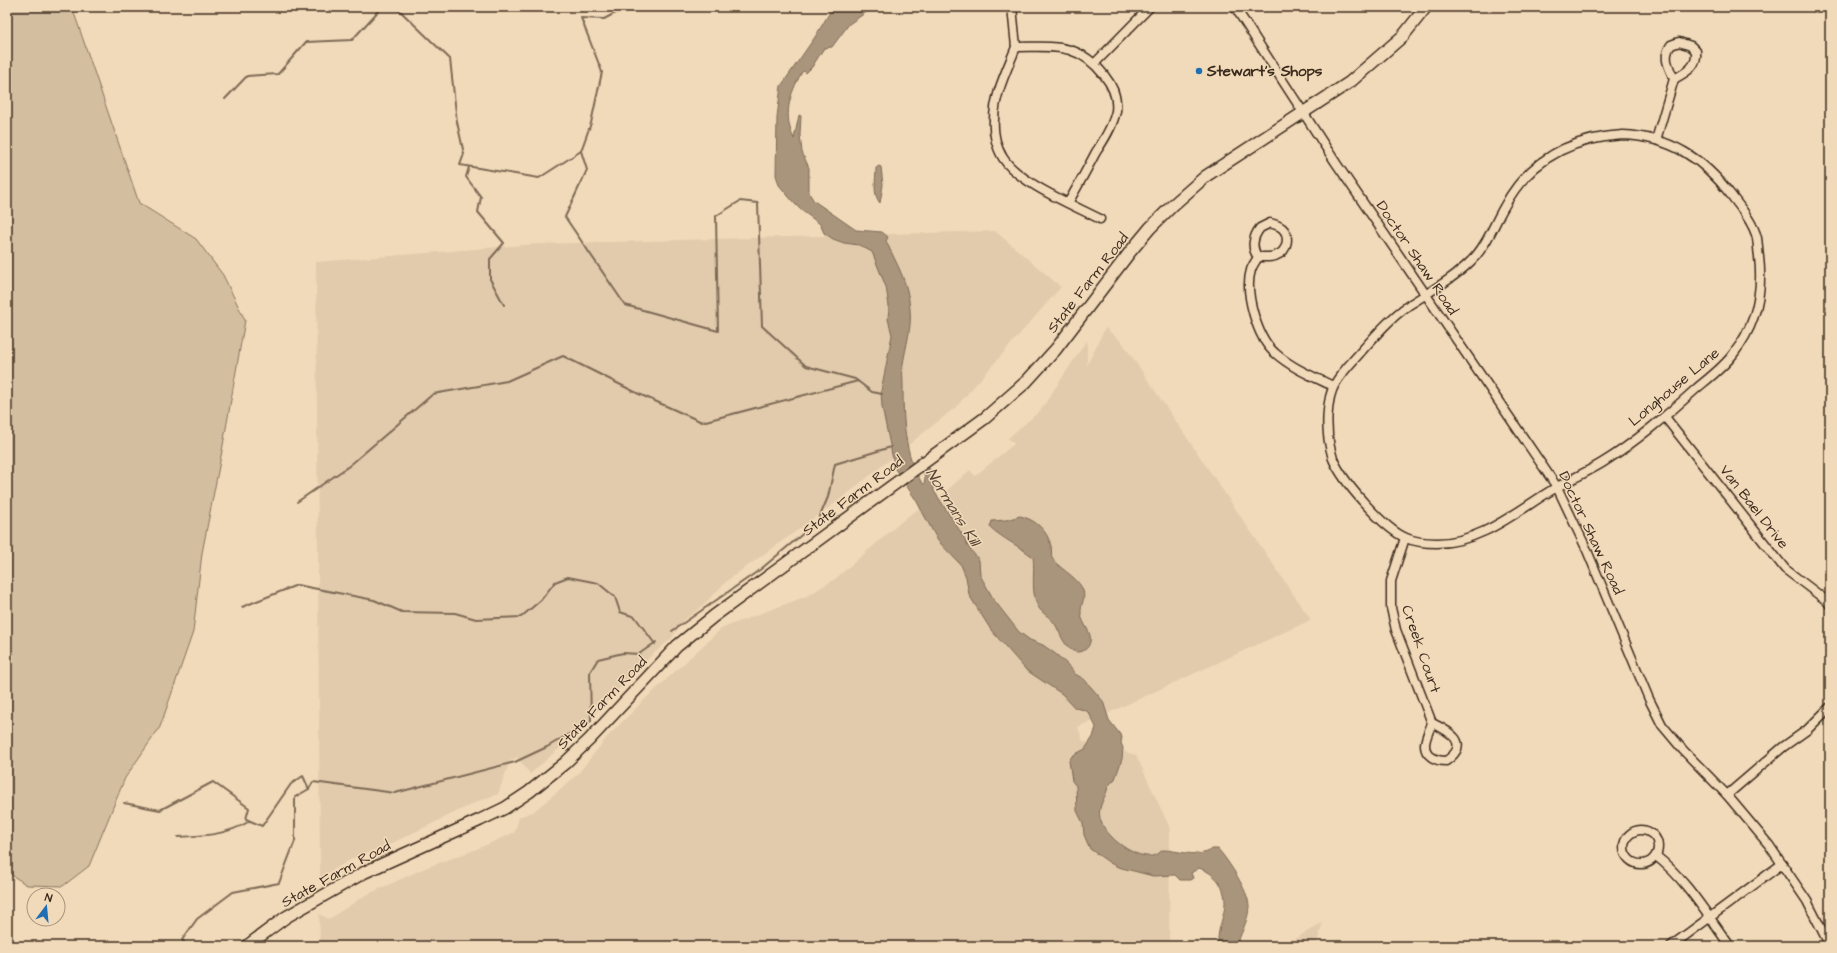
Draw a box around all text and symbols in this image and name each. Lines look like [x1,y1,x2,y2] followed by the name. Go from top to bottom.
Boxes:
[1206,61,1323,82] place label: Stewart's Shops
[1194,66,1204,76] marker: Stewart's Shops
[1371,197,1463,320] street label: Doctor Shaw Road
[1042,228,1134,338] street label: State Farm Road
[1624,343,1725,432] street label: Longhouse Lane
[798,451,908,541] street label: State Farm Road
[1714,461,1794,553] street label: Van Bael Drive
[920,464,987,552] water label: Normans Kill
[1553,468,1629,598] street label: Doctor Shaw Road
[1396,602,1446,696] street label: Creek Court
[552,652,652,754] street label: State Farm Road
[278,835,395,913] street label: State Farm Road
[26,887,66,927] north arrow
[43,890,54,906] text: N

